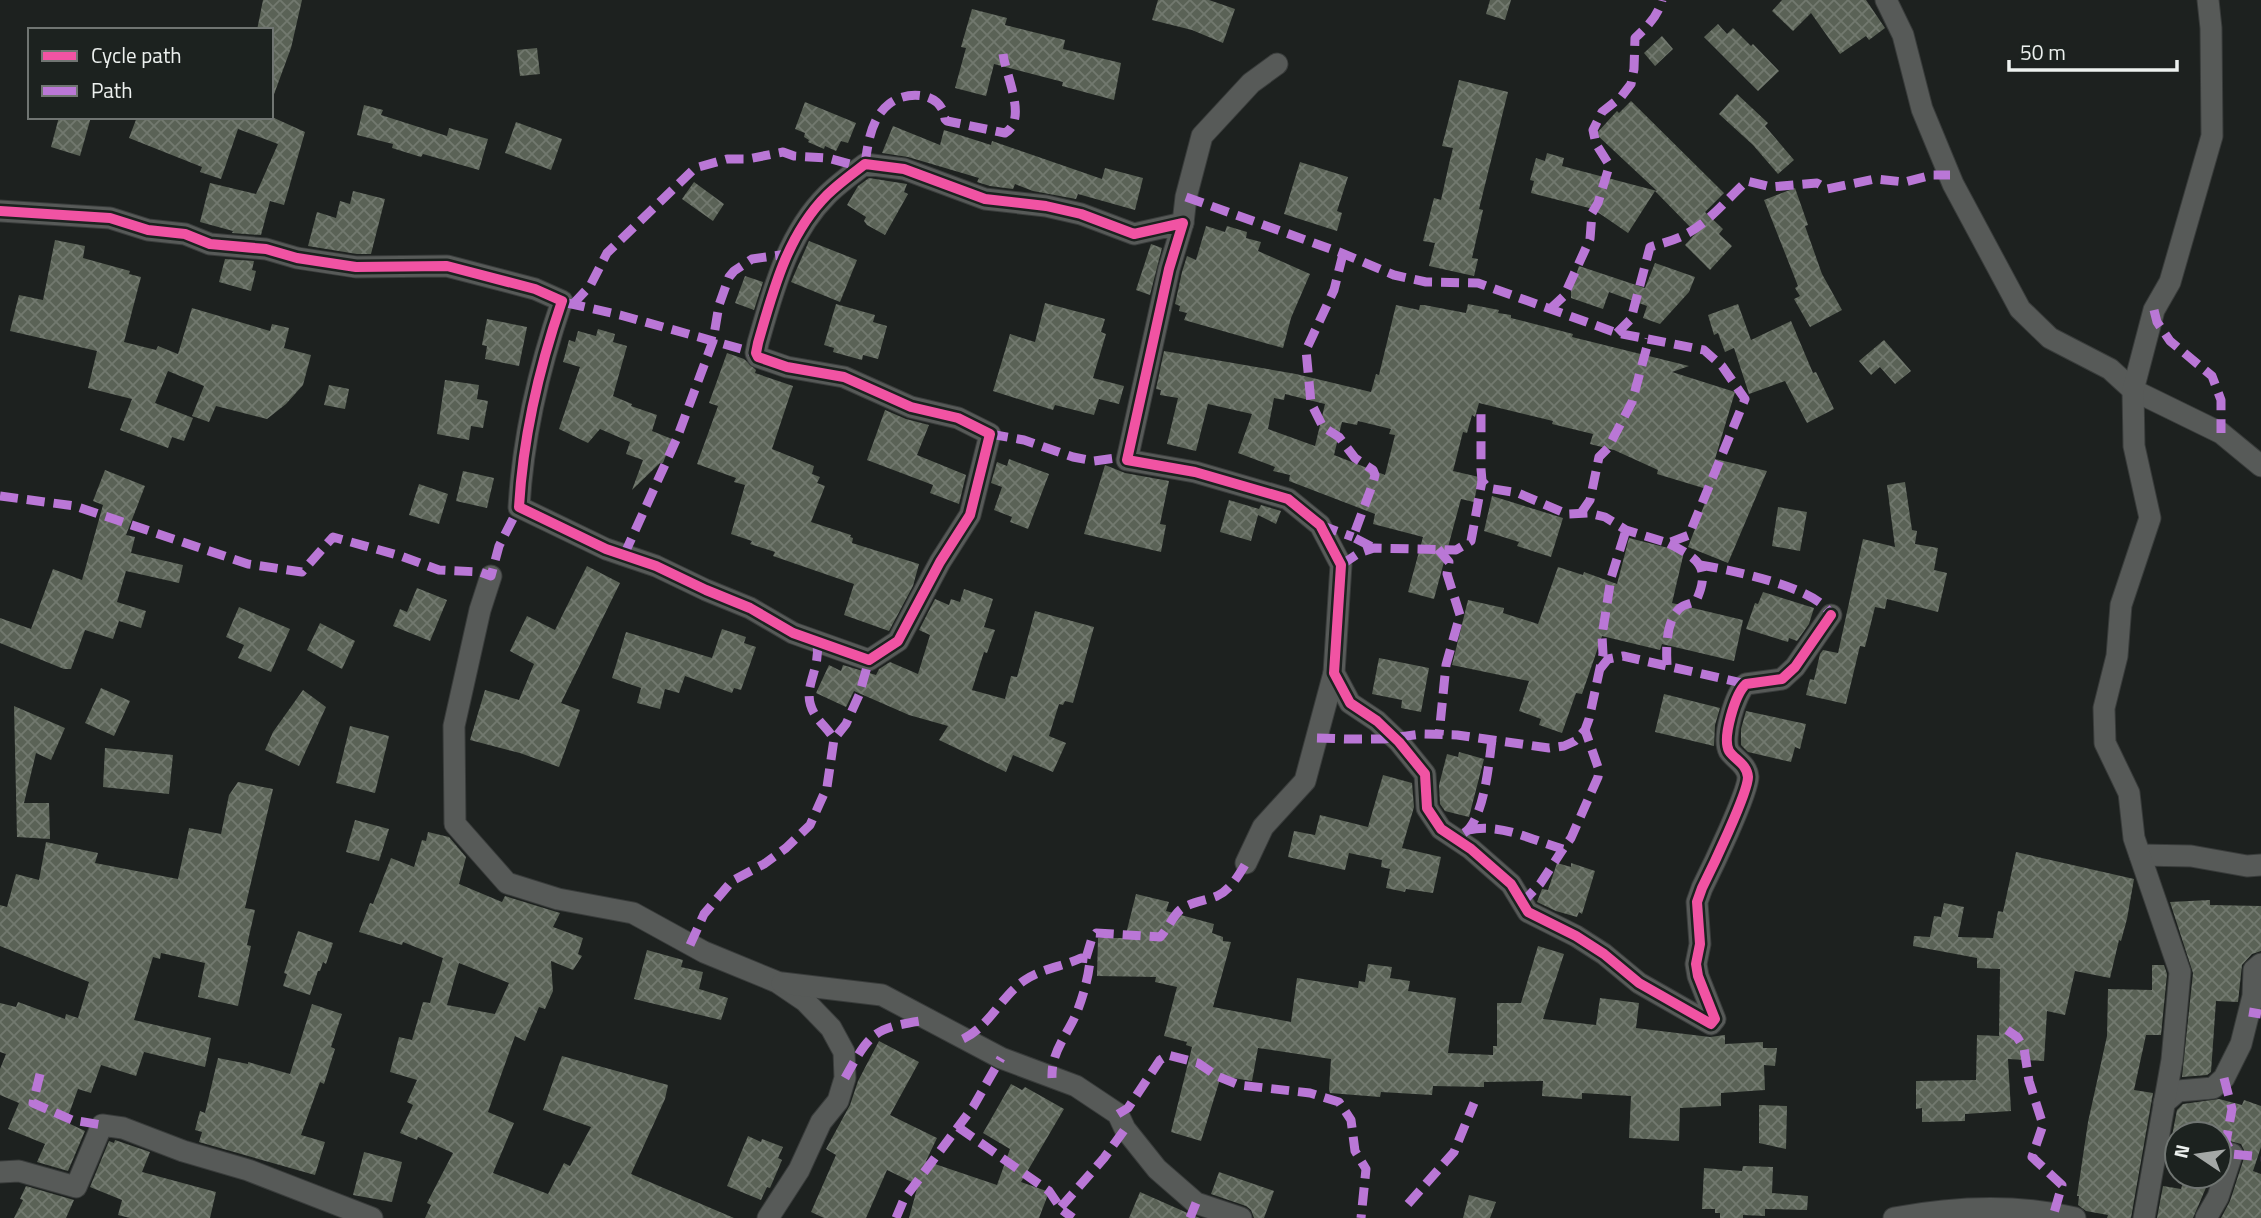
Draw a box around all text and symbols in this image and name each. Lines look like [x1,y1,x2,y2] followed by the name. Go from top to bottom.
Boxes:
[28,28,273,119] legend
[2009,28,2177,72] scale bar
[2020,36,2066,68] text: 50 m
[91,39,182,71] text: Cycle path
[91,74,133,106] text: Path
[2163,1120,2233,1190] north arrow
[2165,1141,2197,1161] text: N

